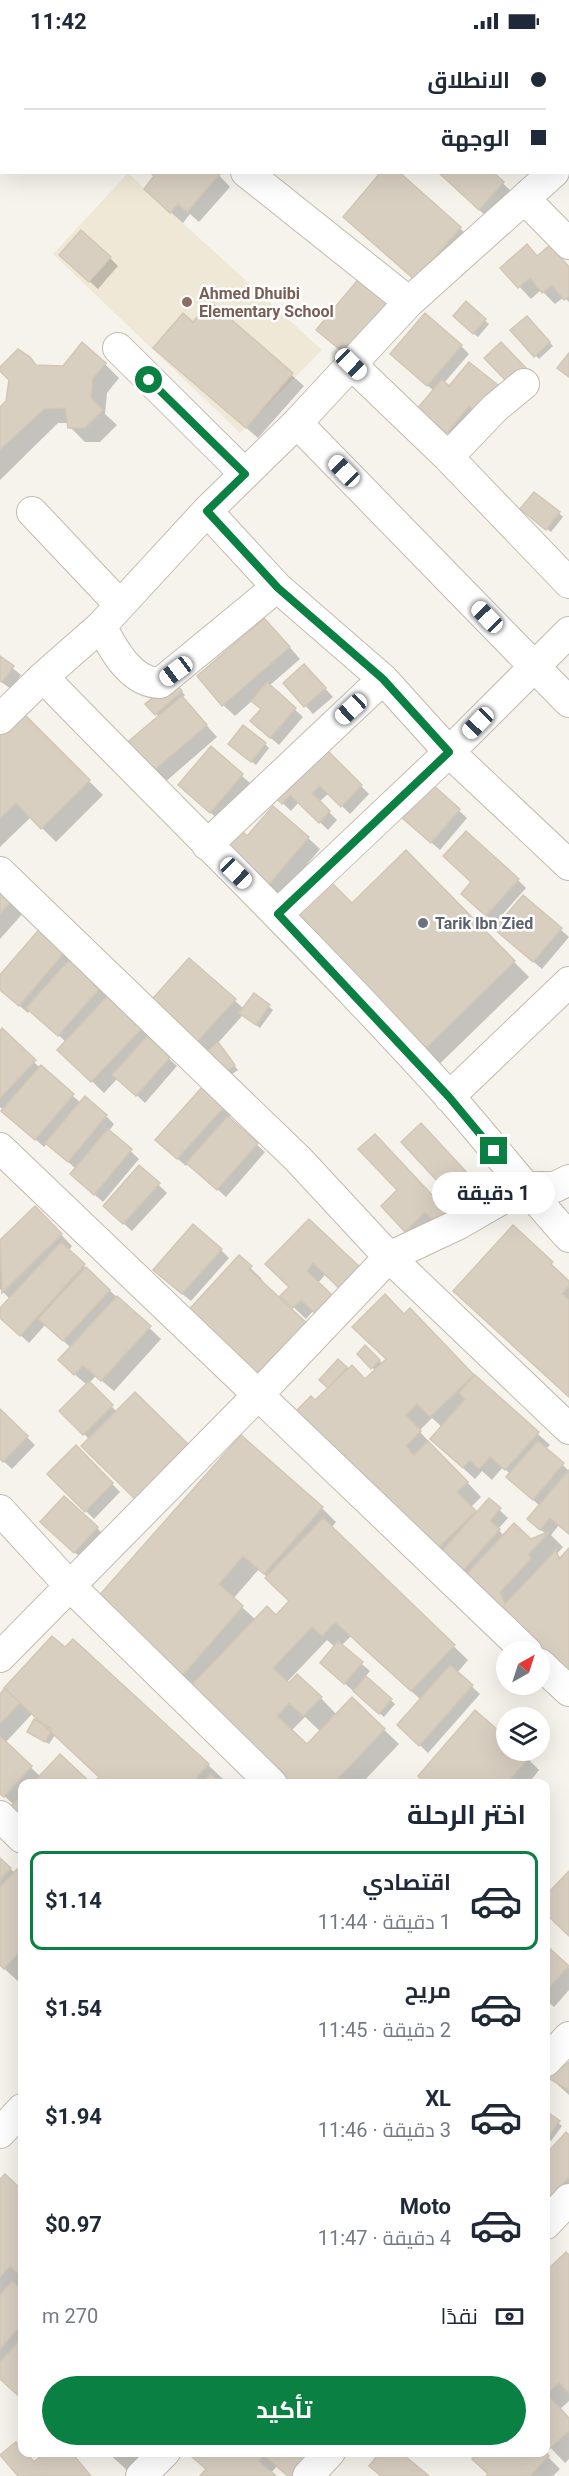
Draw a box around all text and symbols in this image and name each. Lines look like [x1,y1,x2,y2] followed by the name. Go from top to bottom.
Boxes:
[30,9,87,34] text: 11:42
[427,68,510,93] text: الانطلاق
[441,126,510,151] text: الوجهة
[199,284,334,321] place label: Ahmed Dhuibi Elementary School
[180,295,194,309] marker: Ahmed Dhuibi Elementary School
[332,345,370,383] car
[135,366,162,393] route start
[325,452,363,490] car
[468,598,506,636] car
[156,653,196,689] car
[332,690,370,728] car
[459,704,497,742] car
[217,854,255,892] car
[435,914,533,933] place label: Tarik Ibn Zied
[416,916,430,930] marker: Tarik Ibn Zied
[480,1137,507,1164] route end
[432,1172,556,1214] callout: 1 دقيقة
[457,1181,530,1205] text: 1 دقيقة
[496,1641,550,1695] north arrow
[496,1641,550,1761] map controls
[496,1707,550,1761] button: layers
[407,1799,526,1831] text: اختر الرحلة
[362,1870,451,1895] text: اقتصادي
[469,1874,523,1928] icon: car
[45,1888,102,1913] text: $1.14
[318,1910,451,1934] text: 1 دقيقة · 11:44
[405,1978,451,2003] text: مريح
[469,1982,523,2036] icon: car
[45,1996,102,2021] text: $1.54
[318,2018,451,2042] text: 2 دقيقة · 11:45
[425,2086,451,2111] text: XL
[469,2090,523,2144] icon: car
[45,2104,102,2129] text: $1.94
[318,2118,451,2142] text: 3 دقيقة · 11:46
[400,2194,451,2219] text: Moto
[469,2198,523,2252] icon: car
[45,2212,102,2237] text: $0.97
[318,2226,451,2250] text: 4 دقيقة · 11:47
[493,2300,526,2333] icon: cash
[42,2304,98,2328] text: 270 m
[440,2304,478,2329] text: نقدًا
[42,2376,526,2445] button: تأكيد

